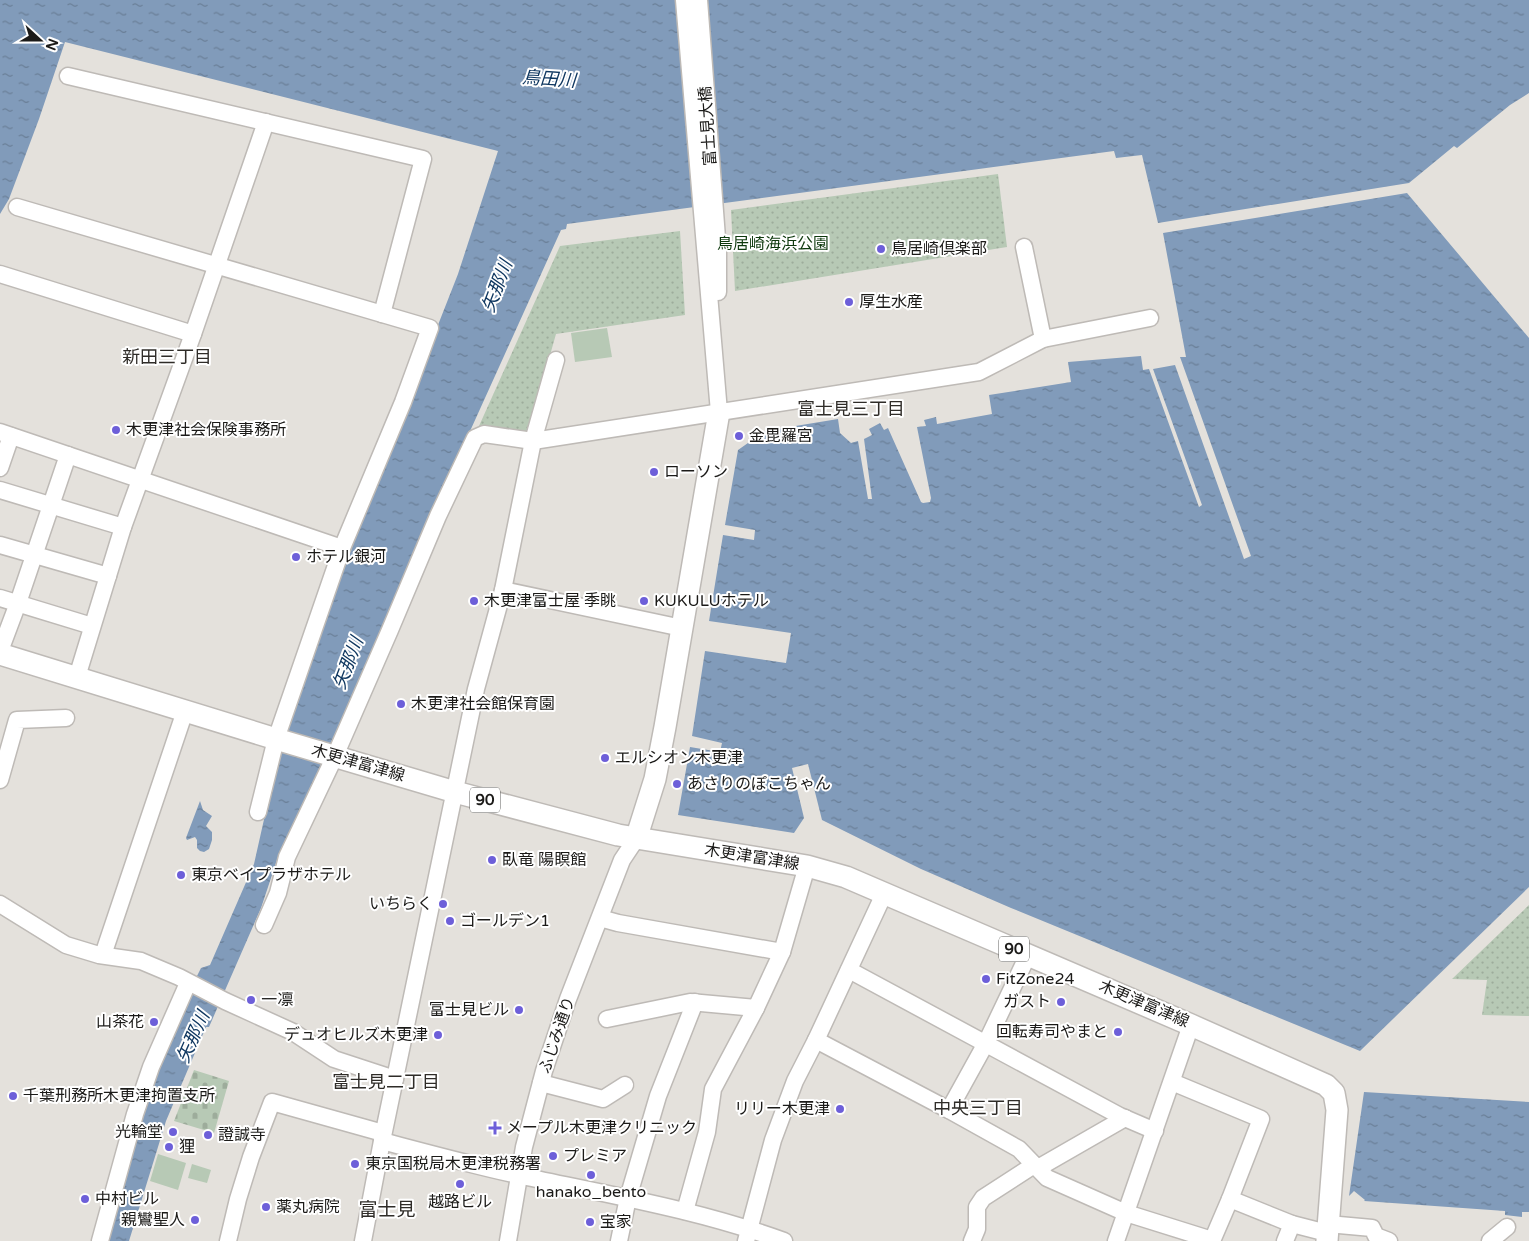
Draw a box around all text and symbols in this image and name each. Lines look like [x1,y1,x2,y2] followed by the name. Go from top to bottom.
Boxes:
[15,15,65,65] north arrow
[42,36,62,53] text: N
[521,66,579,92] water label: 鳥田川
[695,85,721,167] street label: 富士見大橋
[717,234,829,254] park label: 鳥居崎海浜公園
[891,239,987,259] place label: 鳥居崎倶楽部
[875,243,887,255] marker: 鳥居崎倶楽部
[477,255,518,315] water label: 矢那川
[859,292,923,312] place label: 厚生水産
[843,296,855,308] marker: 厚生水産
[122,346,212,368] district label: 新田三丁目
[797,398,905,420] district label: 富士見三丁目
[126,420,286,440] place label: 木更津社会保険事務所
[110,424,122,436] marker: 木更津社会保険事務所
[749,426,813,446] place label: 金毘羅宮
[733,430,745,442] marker: 金毘羅宮
[664,462,728,482] place label: ローソン
[648,466,660,478] marker: ローソン
[306,547,386,567] place label: ホテル銀河
[290,551,302,563] marker: ホテル銀河
[484,591,616,611] place label: 木更津富士屋 季眺
[654,591,769,611] place label: KUKULUホテル
[468,595,480,607] marker: 木更津富士屋 季眺
[638,595,650,607] marker: KUKULUホテル
[328,632,369,692] water label: 矢那川
[411,694,555,714] place label: 木更津社会館保育園
[395,698,407,710] marker: 木更津社会館保育園
[309,740,407,786] street label: 木更津富津線
[615,748,743,768] place label: エルシオン木更津
[599,752,611,764] marker: エルシオン木更津
[687,774,831,794] place label: あさりのぽこちゃん
[671,778,683,790] marker: あさりのぽこちゃん
[470,788,500,812] road number: 90
[703,840,801,874] street label: 木更津富津線
[502,850,586,870] place label: 臥竜 陽瞑館
[486,854,498,866] marker: 臥竜 陽瞑館
[191,865,351,885] place label: 東京ベイプラザホテル
[175,869,187,881] marker: 東京ベイプラザホテル
[369,894,433,914] place label: いちらく
[437,898,449,910] marker: いちらく
[460,911,550,931] place label: ゴールデン1
[444,915,456,927] marker: ゴールデン1
[999,936,1029,962] road number: 90
[996,969,1074,989] place label: FitZone24
[980,973,992,985] marker: FitZone24
[1096,976,1192,1032] street label: 木更津富津線
[261,990,293,1010] place label: 一凛
[1003,992,1051,1012] place label: ガスト
[245,994,257,1006] marker: 一凛
[535,994,579,1076] street label: ふじみ通り
[1055,996,1067,1008] marker: ガスト
[429,1000,509,1020] place label: 富士見ビル
[513,1004,525,1016] marker: 富士見ビル
[172,1006,215,1066] water label: 矢那川
[96,1012,144,1032] place label: 山茶花
[148,1016,160,1028] marker: 山茶花
[996,1022,1108,1042] place label: 回転寿司やまと
[284,1025,428,1045] place label: デュオヒルズ木更津
[1112,1026,1124,1038] marker: 回転寿司やまと
[432,1029,444,1041] marker: デュオヒルズ木更津
[332,1071,440,1093] district label: 富士見二丁目
[23,1086,215,1106] place label: 千葉刑務所木更津拘置支所
[7,1090,19,1102] marker: 千葉刑務所木更津拘置支所
[933,1097,1023,1119] district label: 中央三丁目
[734,1099,830,1119] place label: リリー木更津
[834,1103,846,1115] marker: リリー木更津
[506,1118,697,1138] place label: メープル木更津クリニック
[488,1121,502,1135] marker: メープル木更津クリニック
[115,1122,163,1142] place label: 光輪堂
[218,1125,266,1145] place label: 證誠寺
[167,1126,179,1138] marker: 光輪堂
[202,1129,214,1141] marker: 證誠寺
[179,1137,195,1157] place label: 狸
[163,1141,175,1153] marker: 狸
[563,1146,627,1166] place label: プレミア
[547,1150,559,1162] marker: プレミア
[365,1154,541,1174] place label: 東京国税局木更津税務署
[349,1158,361,1170] marker: 東京国税局木更津税務署
[585,1169,597,1181] marker: hanako_bento
[454,1178,466,1190] marker: 越路ビル
[536,1182,646,1202] place label: hanako_bento
[95,1189,159,1209] place label: 中村ビル
[428,1192,492,1212] place label: 越路ビル
[79,1193,91,1205] marker: 中村ビル
[276,1197,340,1217] place label: 薬丸病院
[358,1199,416,1221] district label: 富士見
[260,1201,272,1213] marker: 薬丸病院
[121,1210,185,1230] place label: 親鸞聖人
[600,1212,632,1232] place label: 宝家
[189,1214,201,1226] marker: 親鸞聖人
[584,1216,596,1228] marker: 宝家

